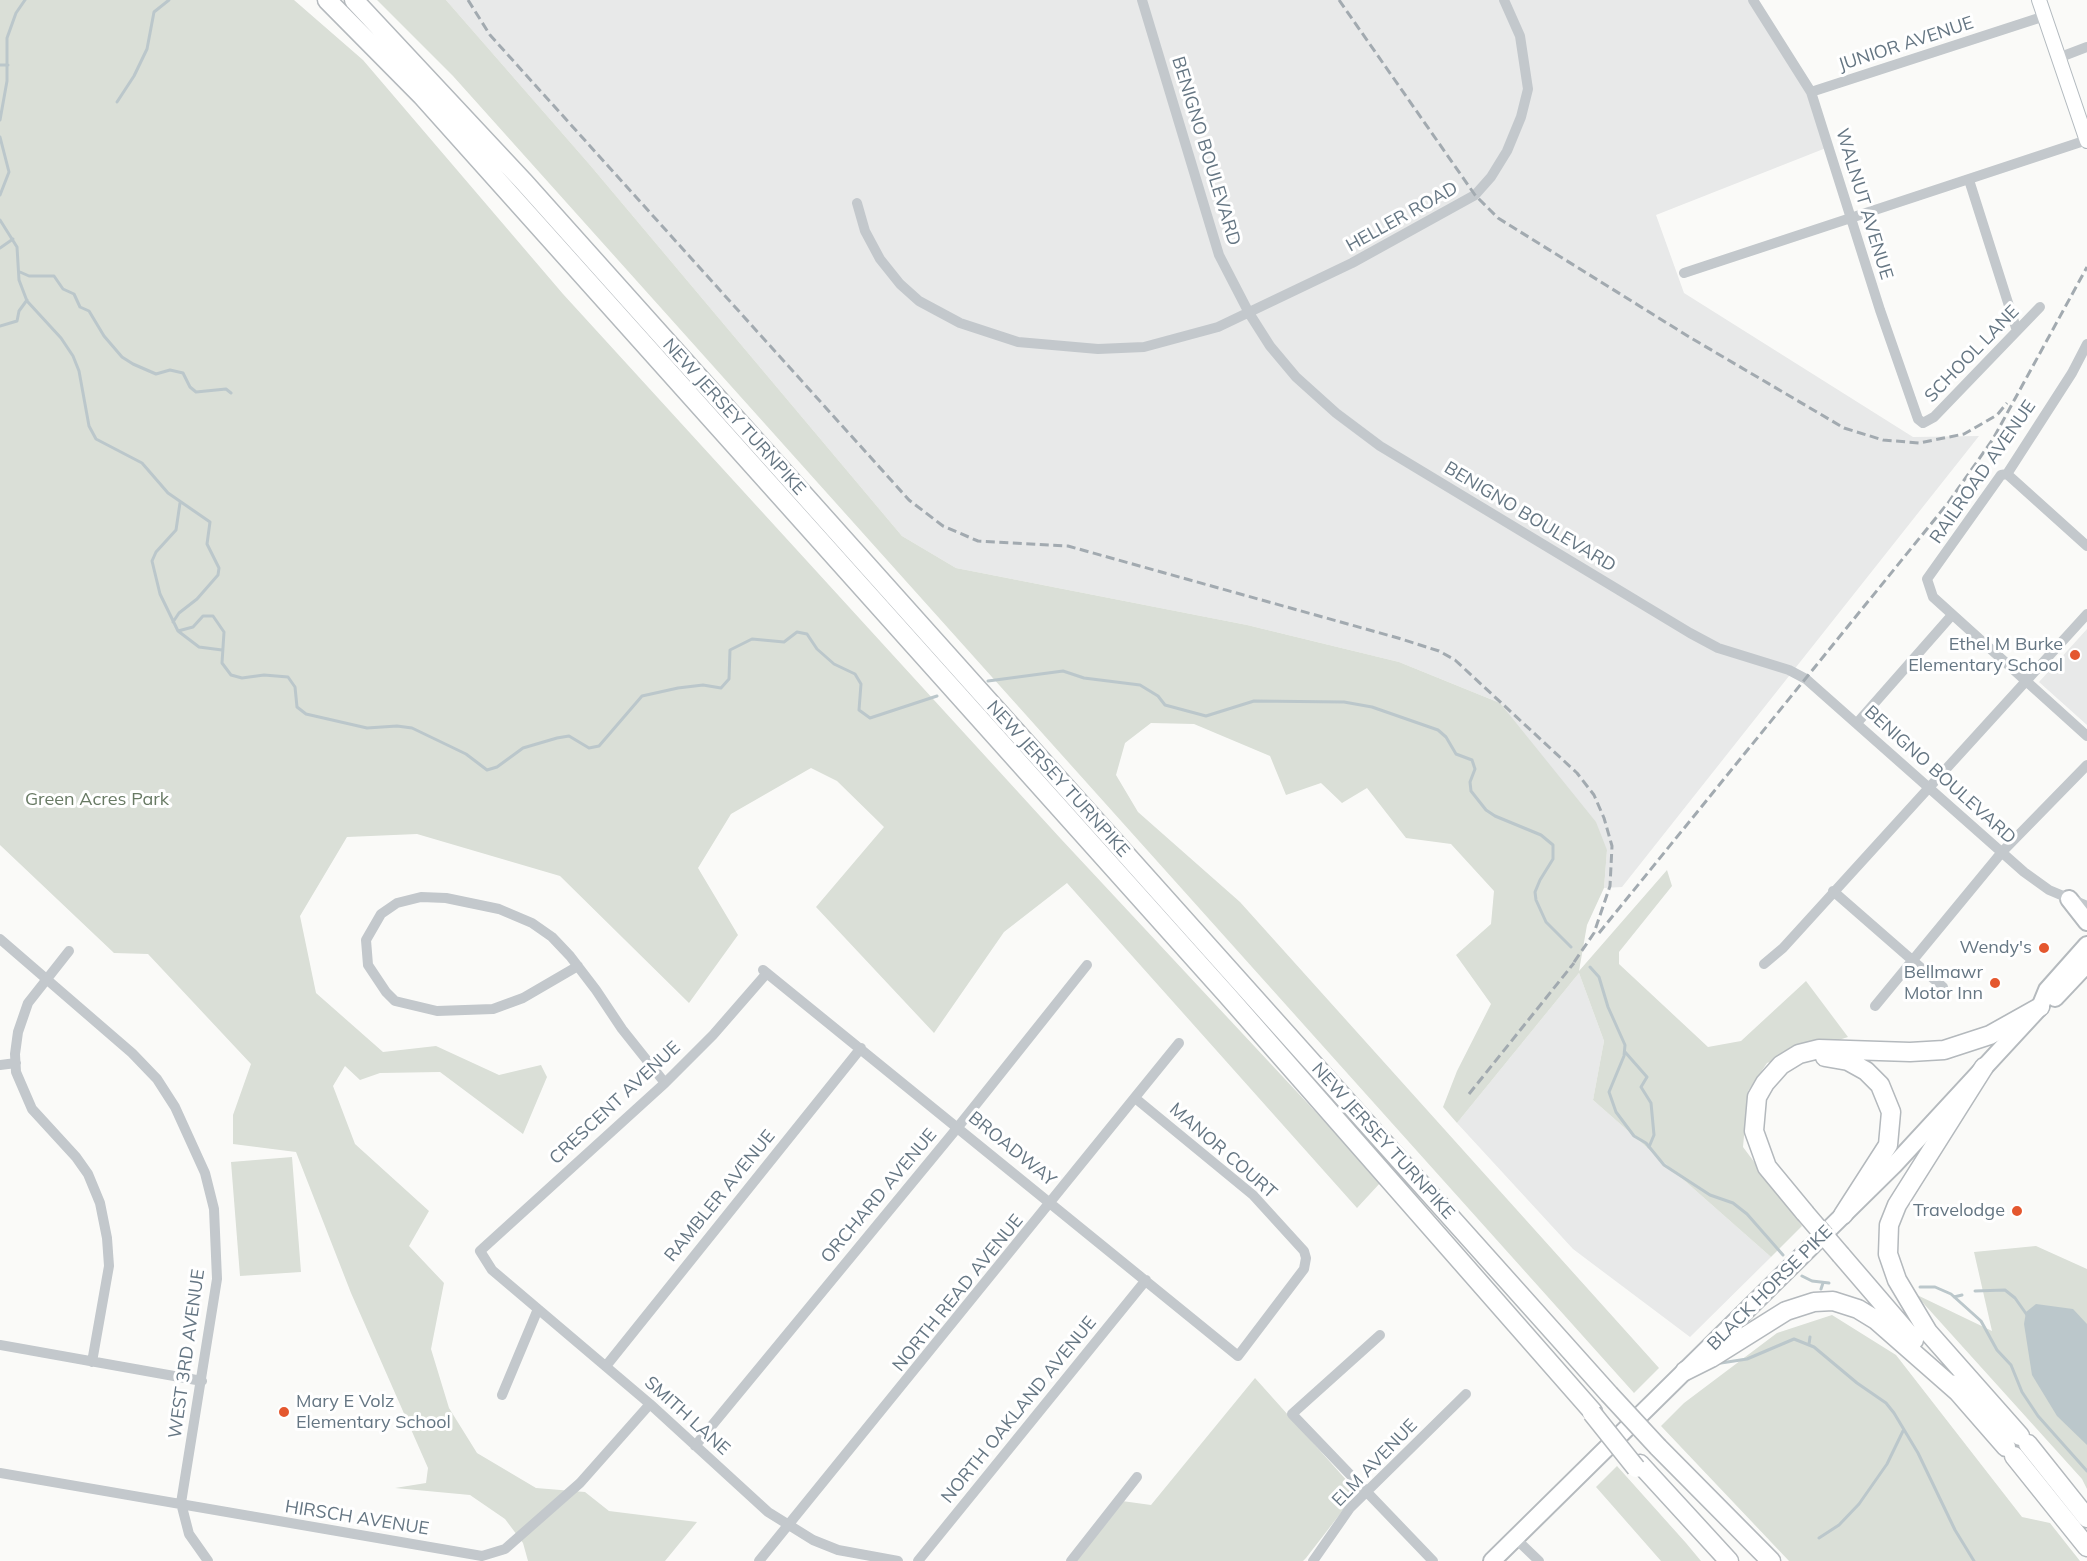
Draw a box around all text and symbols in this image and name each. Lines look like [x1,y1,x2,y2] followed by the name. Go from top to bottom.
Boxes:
[1836,12,1976,76] street label: JUNIOR AVENUE
[1167,54,1245,248] street label: BENIGNO BOULEVARD
[1831,126,1897,282] street label: WALNUT AVENUE
[1342,177,1462,257] street label: HELLER ROAD
[1920,301,2024,407] street label: SCHOOL LANE
[658,334,810,500] street label: NEW JERSEY TURNPIKE
[1925,396,2041,548] street label: RAILROAD AVENUE
[1440,457,1620,577] street label: BENIGNO BOULEVARD
[1908,634,2063,676] place label: Ethel M Burke Elementary School
[2068,648,2082,662] marker: Ethel M Burke Elementary School
[982,696,1134,862] street label: NEW JERSEY TURNPIKE
[1860,701,2020,849] street label: BENIGNO BOULEVARD
[25,789,169,811] park label: Green Acres Park
[1959,937,2032,959] place label: Wendy's
[2037,941,2051,955] marker: Wendy's
[1904,962,1983,1004] place label: Bellmawr Motor Inn
[1988,976,2002,990] marker: Bellmawr Motor Inn
[545,1037,685,1169] street label: CRESCENT AVENUE
[1307,1058,1459,1224] street label: NEW JERSEY TURNPIKE
[1165,1099,1281,1203] street label: MANOR COURT
[964,1107,1060,1191] street label: BROADWAY
[816,1124,942,1268] street label: ORCHARD AVENUE
[660,1126,780,1266] street label: RAMBLER AVENUE
[1913,1200,2005,1222] place label: Travelodge
[2010,1204,2024,1218] marker: Travelodge
[888,1210,1028,1376] street label: NORTH READ AVENUE
[1703,1221,1837,1355] street label: BLACK HORSE PIKE
[164,1268,210,1440] street label: WEST 3RD AVENUE
[937,1312,1101,1508] street label: NORTH OAKLAND AVENUE
[640,1372,734,1460] street label: SMITH LANE
[296,1391,451,1434] place label: Mary E Volz Elementary School
[277,1405,291,1419] marker: Mary E Volz Elementary School
[1328,1415,1422,1511] street label: ELM AVENUE
[283,1496,431,1540] street label: HIRSCH AVENUE

